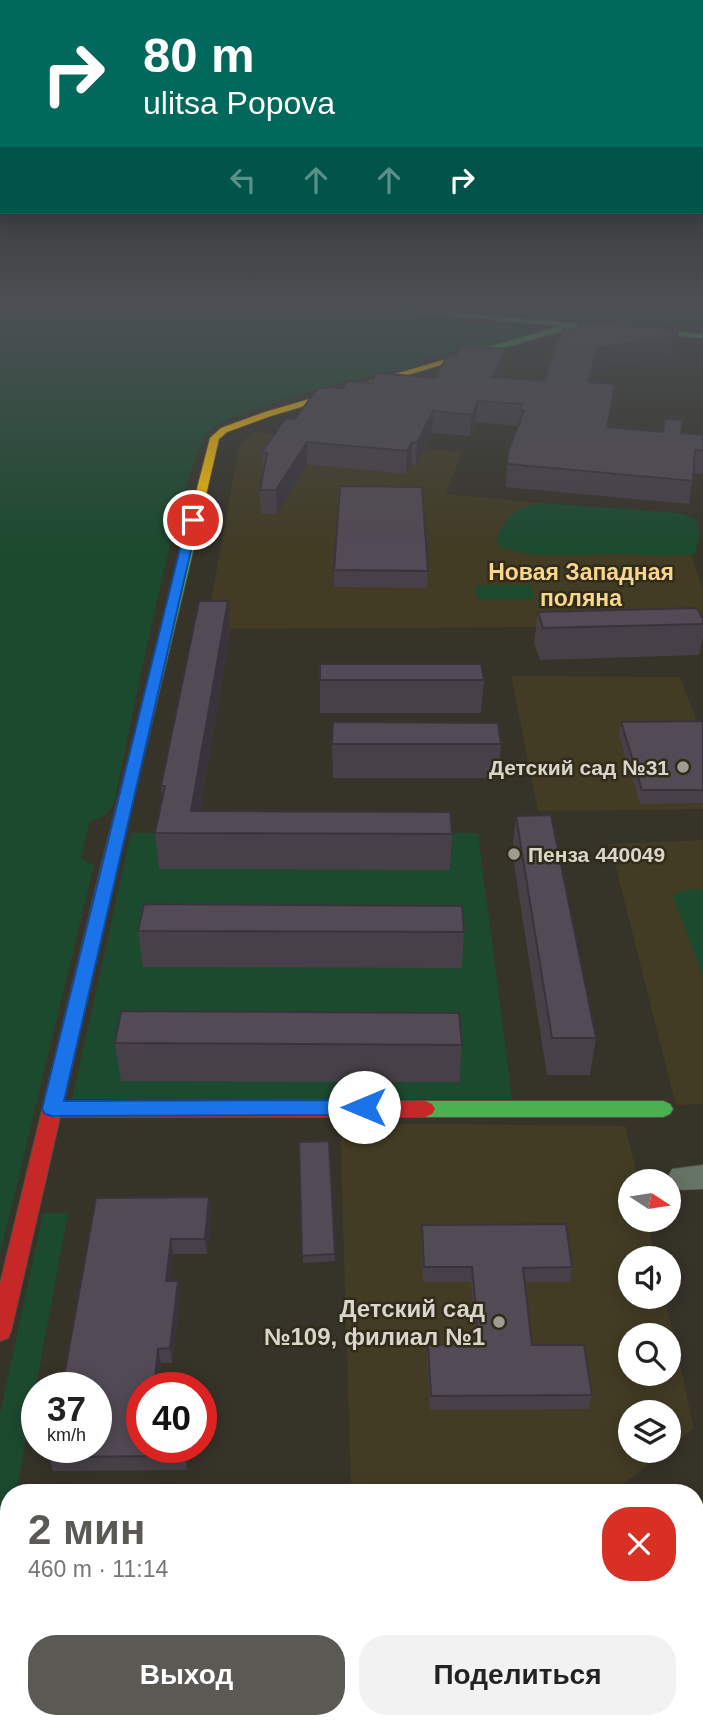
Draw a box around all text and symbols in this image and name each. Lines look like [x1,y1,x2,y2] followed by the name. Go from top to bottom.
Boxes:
[28,28,119,119] icon: right
[143,28,255,82] text: 80 m
[143,85,335,121] text: ulitsa Popova
[224,161,262,199] icon: left
[297,161,335,199] icon: ahead
[370,161,408,199] icon: ahead
[443,161,481,199] icon: right
[163,490,223,550] pin
[174,501,212,539] icon: arrive
[488,559,674,611] district label: Новая Западная поляна
[489,756,669,779] place label: Детский сад №31
[675,759,691,775] marker: Детский сад №31
[528,843,665,866] place label: Пенза 440049
[506,846,522,862] marker: Пенза 440049
[327,1070,401,1144] position arrow
[618,1169,681,1232] north arrow
[618,1169,681,1463] map controls
[618,1246,681,1309] button: sound
[264,1295,485,1350] place label: Детский сад №109, филиал №1
[491,1314,507,1330] marker: Детский сад №109, филиал №1
[618,1323,681,1386] button: search
[126,1372,217,1463] speed limit sign: 40
[47,1389,86,1428] text: 37
[618,1400,681,1463] button: layers
[47,1425,86,1445] text: km/h
[28,1506,145,1553] text: 2 мин
[602,1507,676,1581] button: close
[28,1556,168,1582] text: 460 m · 11:14
[28,1635,345,1715] button: Выход
[359,1635,676,1715] button: Поделиться

